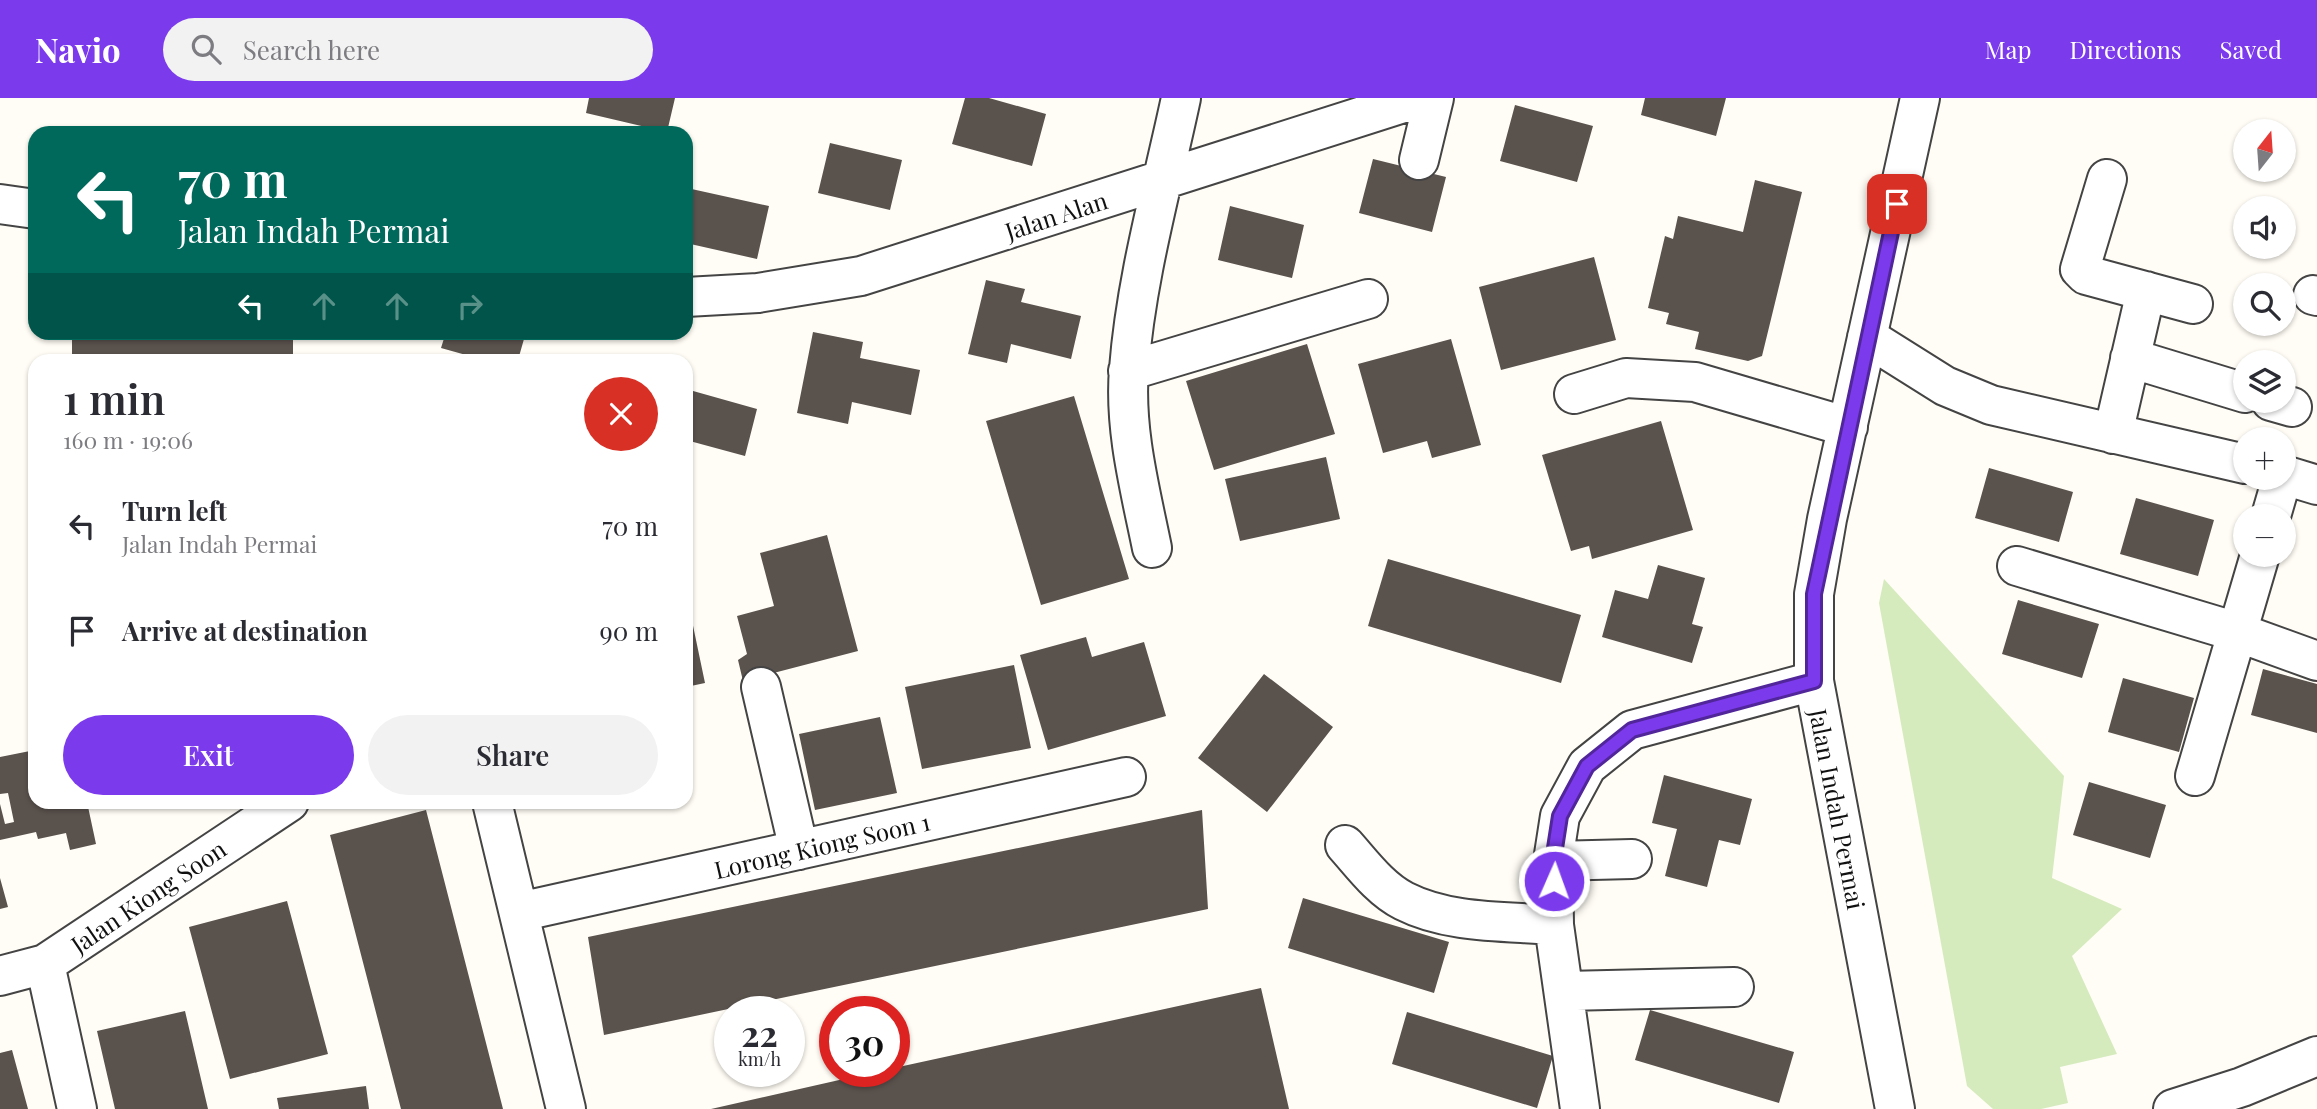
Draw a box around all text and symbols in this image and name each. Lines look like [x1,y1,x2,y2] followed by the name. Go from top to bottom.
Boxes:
[163,18,653,81] search box
[35,27,121,71] text: Navio
[187,30,225,68] icon: search
[243,32,380,67] text: Search here
[1985,33,2031,65] text: Map
[2069,33,2182,65] text: Directions
[2220,33,2282,65] text: Saved
[2233,119,2296,182] north arrow
[2233,119,2296,567] map controls
[178,145,288,210] text: 70 m
[63,154,154,245] icon: left
[1867,174,1927,234] pin
[1000,183,1111,247] street label: Jalan Alan
[1878,185,1916,223] icon: arrive
[2233,196,2296,259] button: sound
[178,208,450,251] text: Jalan Indah Permai
[2233,273,2296,336] button: search
[232,287,270,325] icon: left
[305,287,343,325] icon: ahead
[378,287,416,325] icon: ahead
[451,287,489,325] icon: right
[2233,350,2296,413] button: layers
[63,370,165,426] text: 1 min
[584,377,658,451] button: close
[63,424,193,455] text: 160 m · 19:06
[2233,427,2296,490] button: +
[122,493,227,528] text: Turn left
[2233,504,2296,567] button: −
[63,507,101,545] icon: left
[602,508,658,543] text: 70 m
[122,528,317,559] text: Jalan Indah Permai
[63,612,101,650] icon: arrive
[122,613,368,648] text: Arrive at destination
[600,613,658,648] text: 90 m
[1803,705,1873,912] street label: Jalan Indah Permai
[63,715,354,795] button: Exit
[368,715,658,795] button: Share
[711,805,933,885] street label: Lorong Kiong Soon 1
[63,832,232,960] street label: Jalan Kiong Soon
[1517,844,1591,918] position arrow
[819,996,910,1087] speed limit sign: 30
[741,1009,778,1056] text: 22
[738,1047,781,1071] text: km/h

